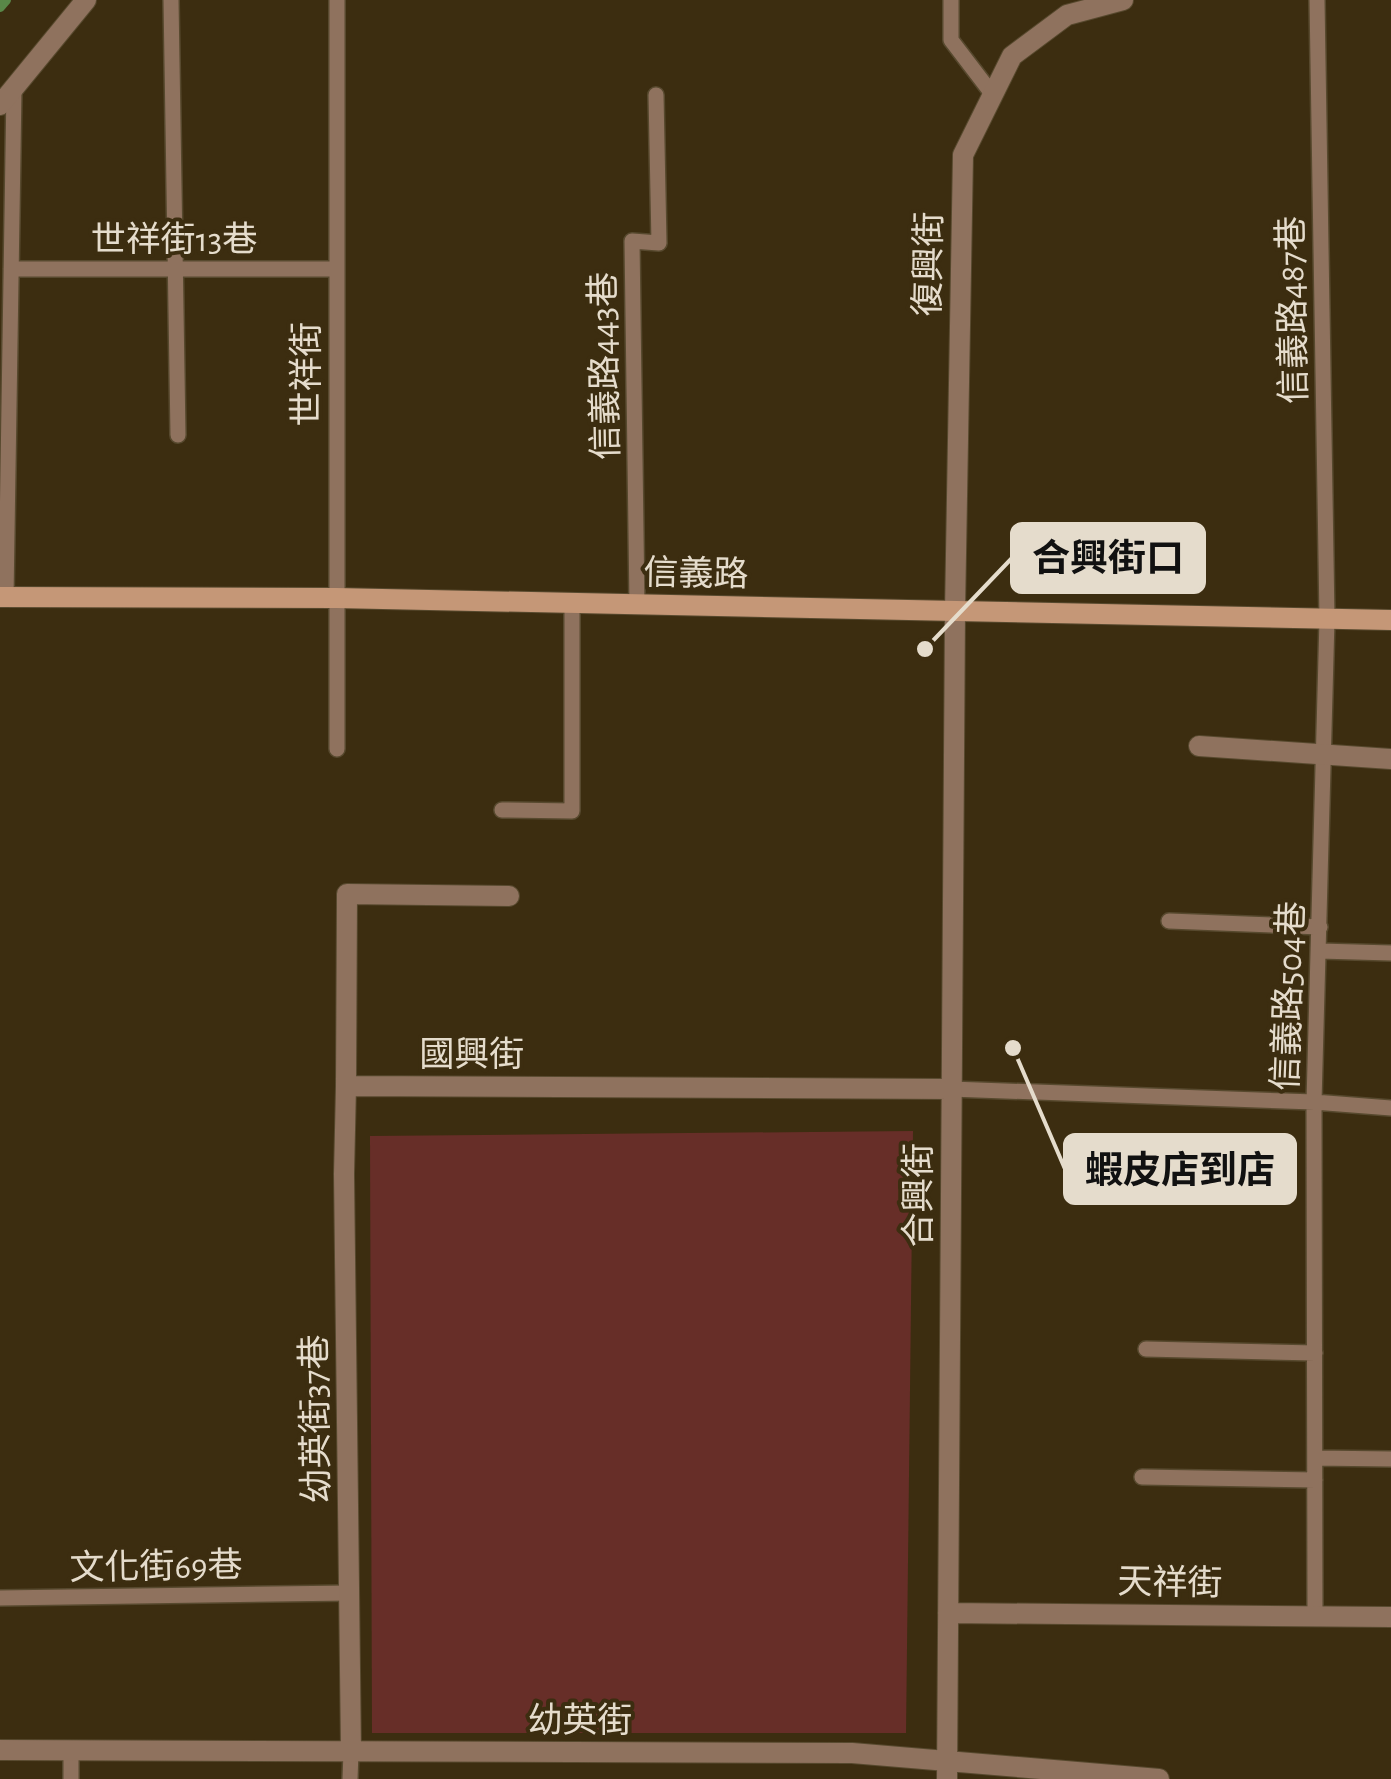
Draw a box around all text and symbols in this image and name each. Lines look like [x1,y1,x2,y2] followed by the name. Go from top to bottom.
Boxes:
[909,211,948,317] street label: 復興街
[1272,216,1313,404] street label: 信義路487巷
[91,221,257,258] street label: 世祥街13巷
[584,272,625,460] street label: 信義路443巷
[288,321,325,427] street label: 世祥街
[1012,524,1204,592] callout: 合興街口
[1032,538,1184,579] text: 合興街口
[643,554,749,593] street label: 信義路
[1267,900,1310,1092] street label: 信義路504巷
[419,1036,525,1073] street label: 國興街
[1065,1135,1295,1203] callout: 蝦皮店到店
[900,1142,937,1248] street label: 合興街
[1085,1150,1275,1191] text: 蝦皮店到店
[296,1334,335,1504] street label: 幼英街37巷
[69,1546,243,1587] street label: 文化街69巷
[1117,1563,1223,1602] street label: 天祥街
[527,1702,633,1739] street label: 幼英街

